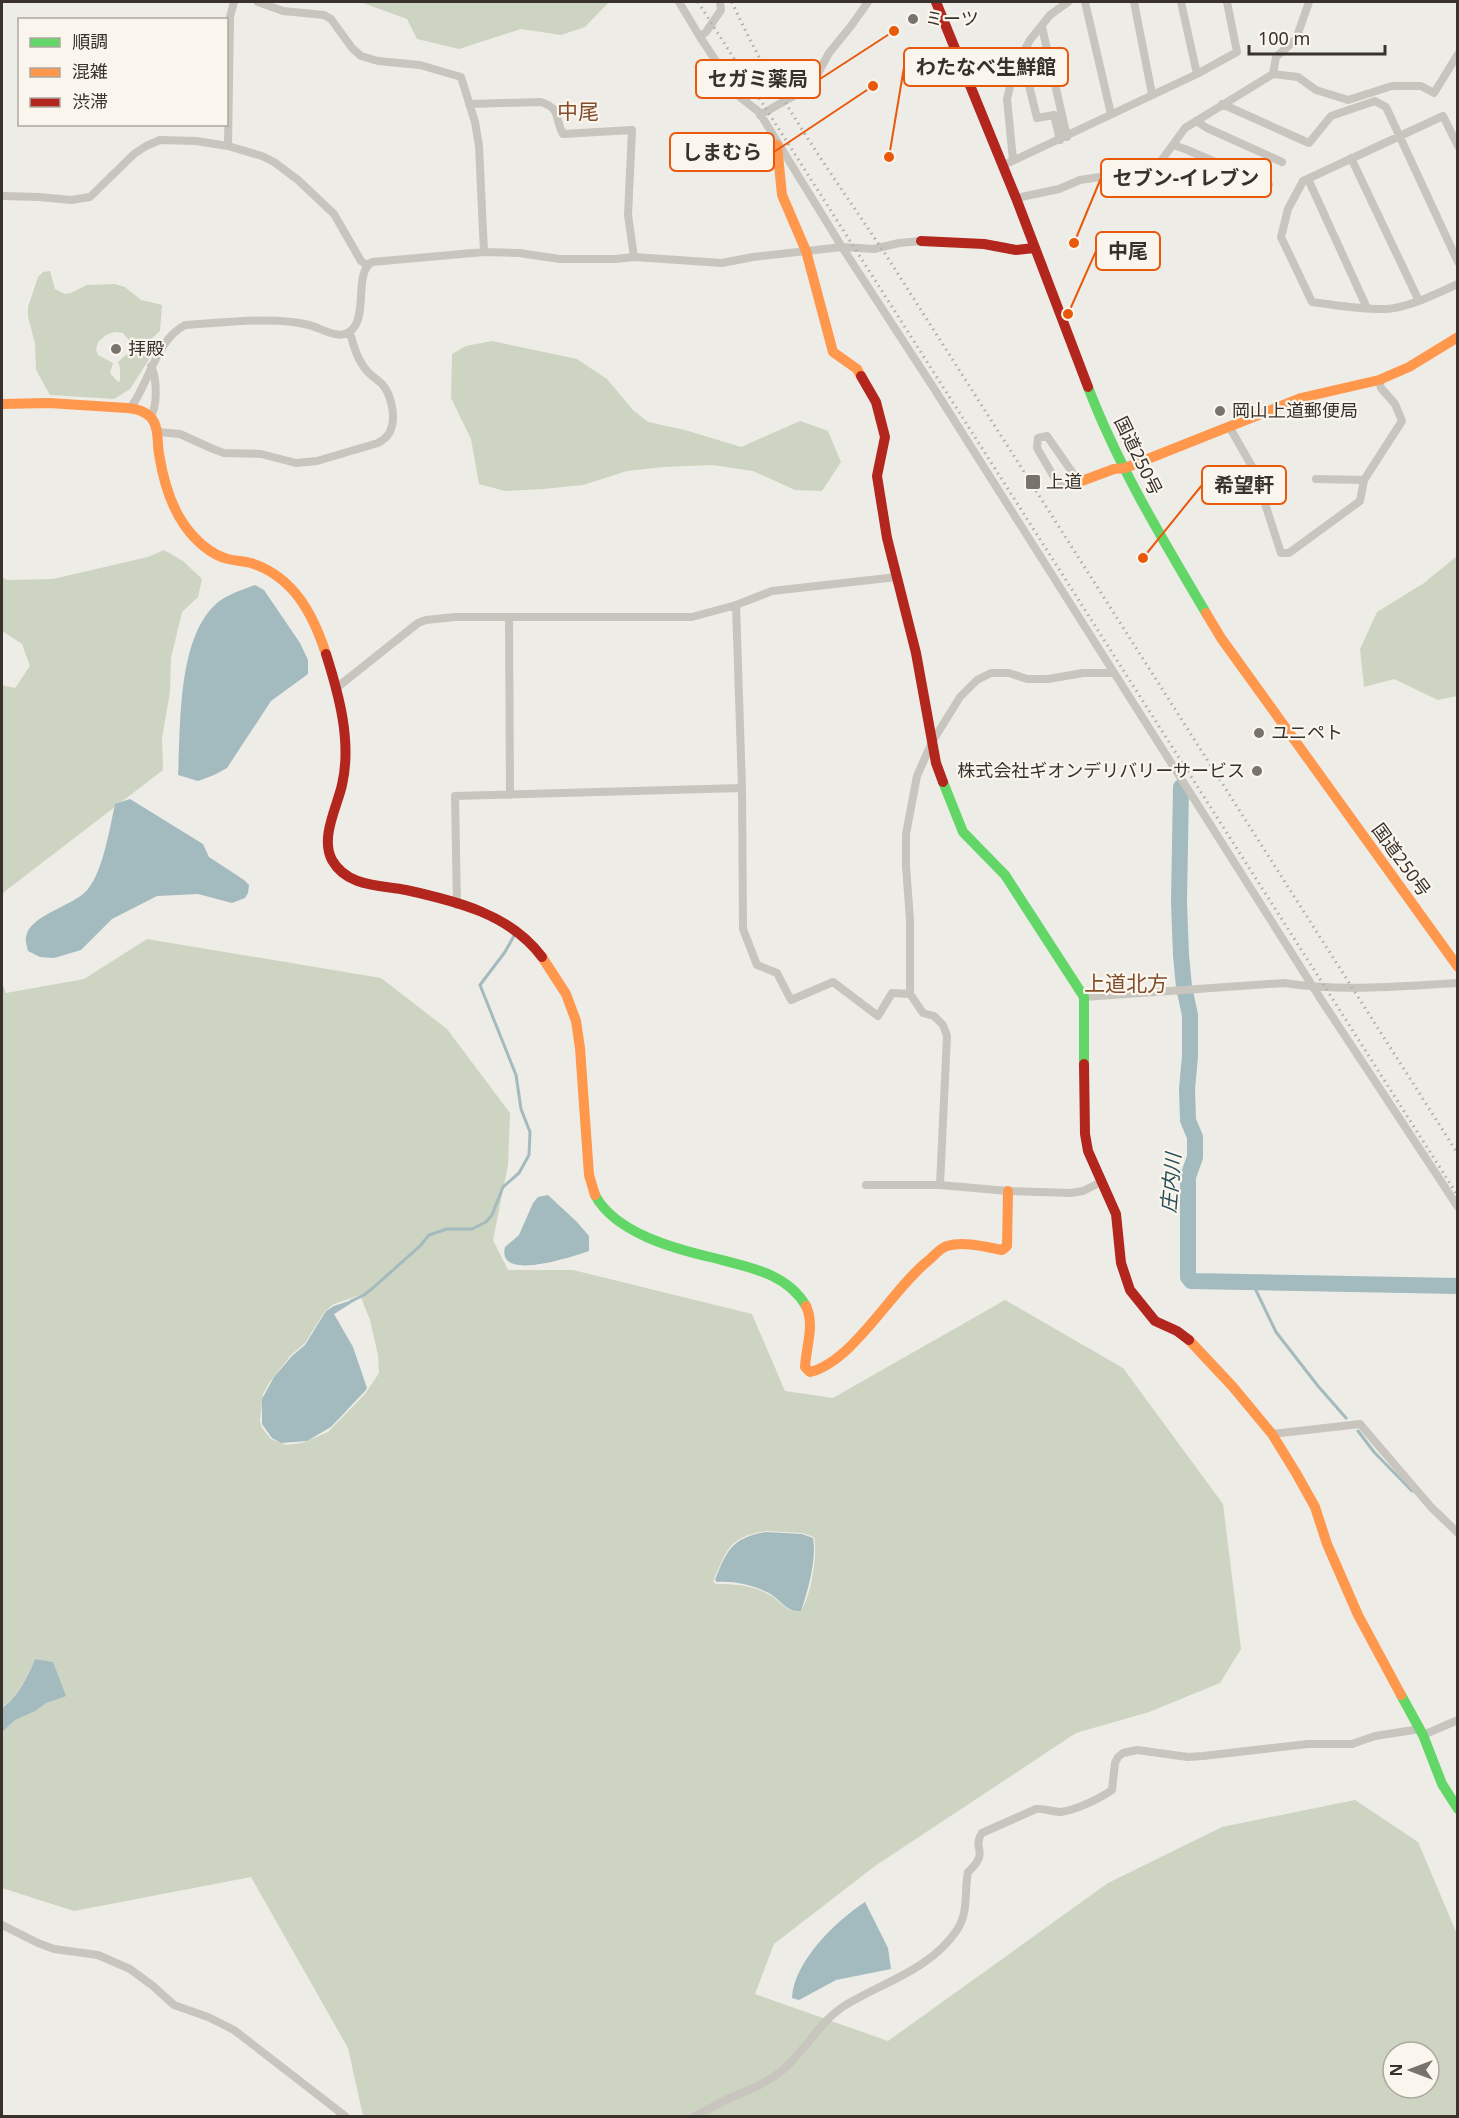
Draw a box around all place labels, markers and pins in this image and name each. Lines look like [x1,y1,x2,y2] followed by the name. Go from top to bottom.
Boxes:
[925,6,979,30] place label: ミーツ
[906,12,920,26] marker: ミーツ
[904,48,1068,86] callout: わたなべ生鮮館
[696,60,820,98] callout: セガミ薬局
[670,133,774,171] callout: しまむら
[1101,159,1271,197] callout: セブン-イレブン
[1096,232,1160,270] callout: 中尾
[128,336,164,360] place label: 拝殿
[109,342,123,356] marker: 拝殿
[1232,398,1358,422] place label: 岡山上道郵便局
[1213,404,1227,418] marker: 岡山上道郵便局
[1202,466,1286,504] callout: 希望軒
[1046,469,1082,493] place label: 上道
[1024,473,1042,491] marker: 上道
[1271,720,1343,744] place label: ユニペト
[1252,726,1266,740] marker: ユニペト
[957,758,1245,782] place label: 株式会社ギオンデリバリーサービス
[1250,764,1264,778] marker: 株式会社ギオンデリバリーサービス

